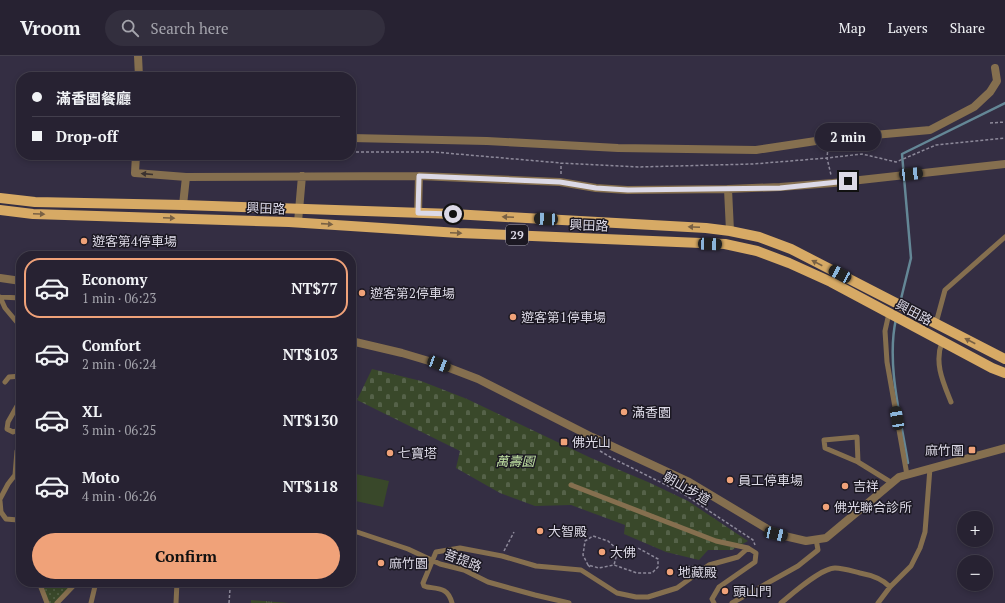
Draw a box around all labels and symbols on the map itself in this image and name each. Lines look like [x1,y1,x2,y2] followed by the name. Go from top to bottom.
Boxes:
[815,123,881,151] callout: 2 min
[898,167,924,181] car
[141,170,153,177] one-way arrow
[839,172,857,190] route end
[246,198,286,218] street label: 興田路
[444,205,462,223] route start
[33,211,46,217] one-way arrow
[534,212,558,226] car
[502,213,514,220] one-way arrow
[163,215,176,221] one-way arrow
[569,215,609,235] street label: 興田路
[321,221,333,228] one-way arrow
[688,224,700,231] one-way arrow
[506,225,528,245] road number: 29
[450,229,462,236] one-way arrow
[92,232,177,250] place label: 遊客第4停車場
[79,236,89,246] marker: 遊客第4停車場
[698,238,722,250] car
[811,259,823,266] one-way arrow
[827,263,853,285] car
[370,284,455,302] place label: 遊客第2停車場
[357,288,367,298] marker: 遊客第2停車場
[893,295,935,329] street label: 興田路
[521,308,606,326] place label: 遊客第1停車場
[508,312,518,322] marker: 遊客第1停車場
[964,338,976,344] one-way arrow
[426,354,452,374] car
[632,403,671,421] place label: 滿香園
[889,405,905,431] car
[619,407,629,417] marker: 滿香園
[572,433,611,451] place label: 佛光山
[559,437,569,447] marker: 佛光山
[925,441,964,459] place label: 麻竹圍
[398,444,437,462] place label: 七寶塔
[967,445,977,455] marker: 麻竹圍
[385,448,395,458] marker: 七寶塔
[495,452,536,470] park label: 萬壽園
[660,467,714,509] street label: 朝山步道
[738,471,803,489] place label: 員工停車場
[725,475,735,485] marker: 員工停車場
[853,477,879,495] place label: 吉祥
[840,481,850,491] marker: 吉祥
[834,498,912,516] place label: 佛光聯合診所
[821,502,831,512] marker: 佛光聯合診所
[548,522,587,540] place label: 大智殿
[763,525,789,543] car
[535,526,545,536] marker: 大智殿
[610,543,636,561] place label: 大佛
[442,545,484,575] street label: 菩提路
[597,547,607,557] marker: 大佛
[389,554,428,572] place label: 麻竹園
[376,558,386,568] marker: 麻竹園
[678,563,717,581] place label: 地藏殿
[665,567,675,577] marker: 地藏殿
[733,582,772,600] place label: 頭山門
[720,586,730,596] marker: 頭山門

